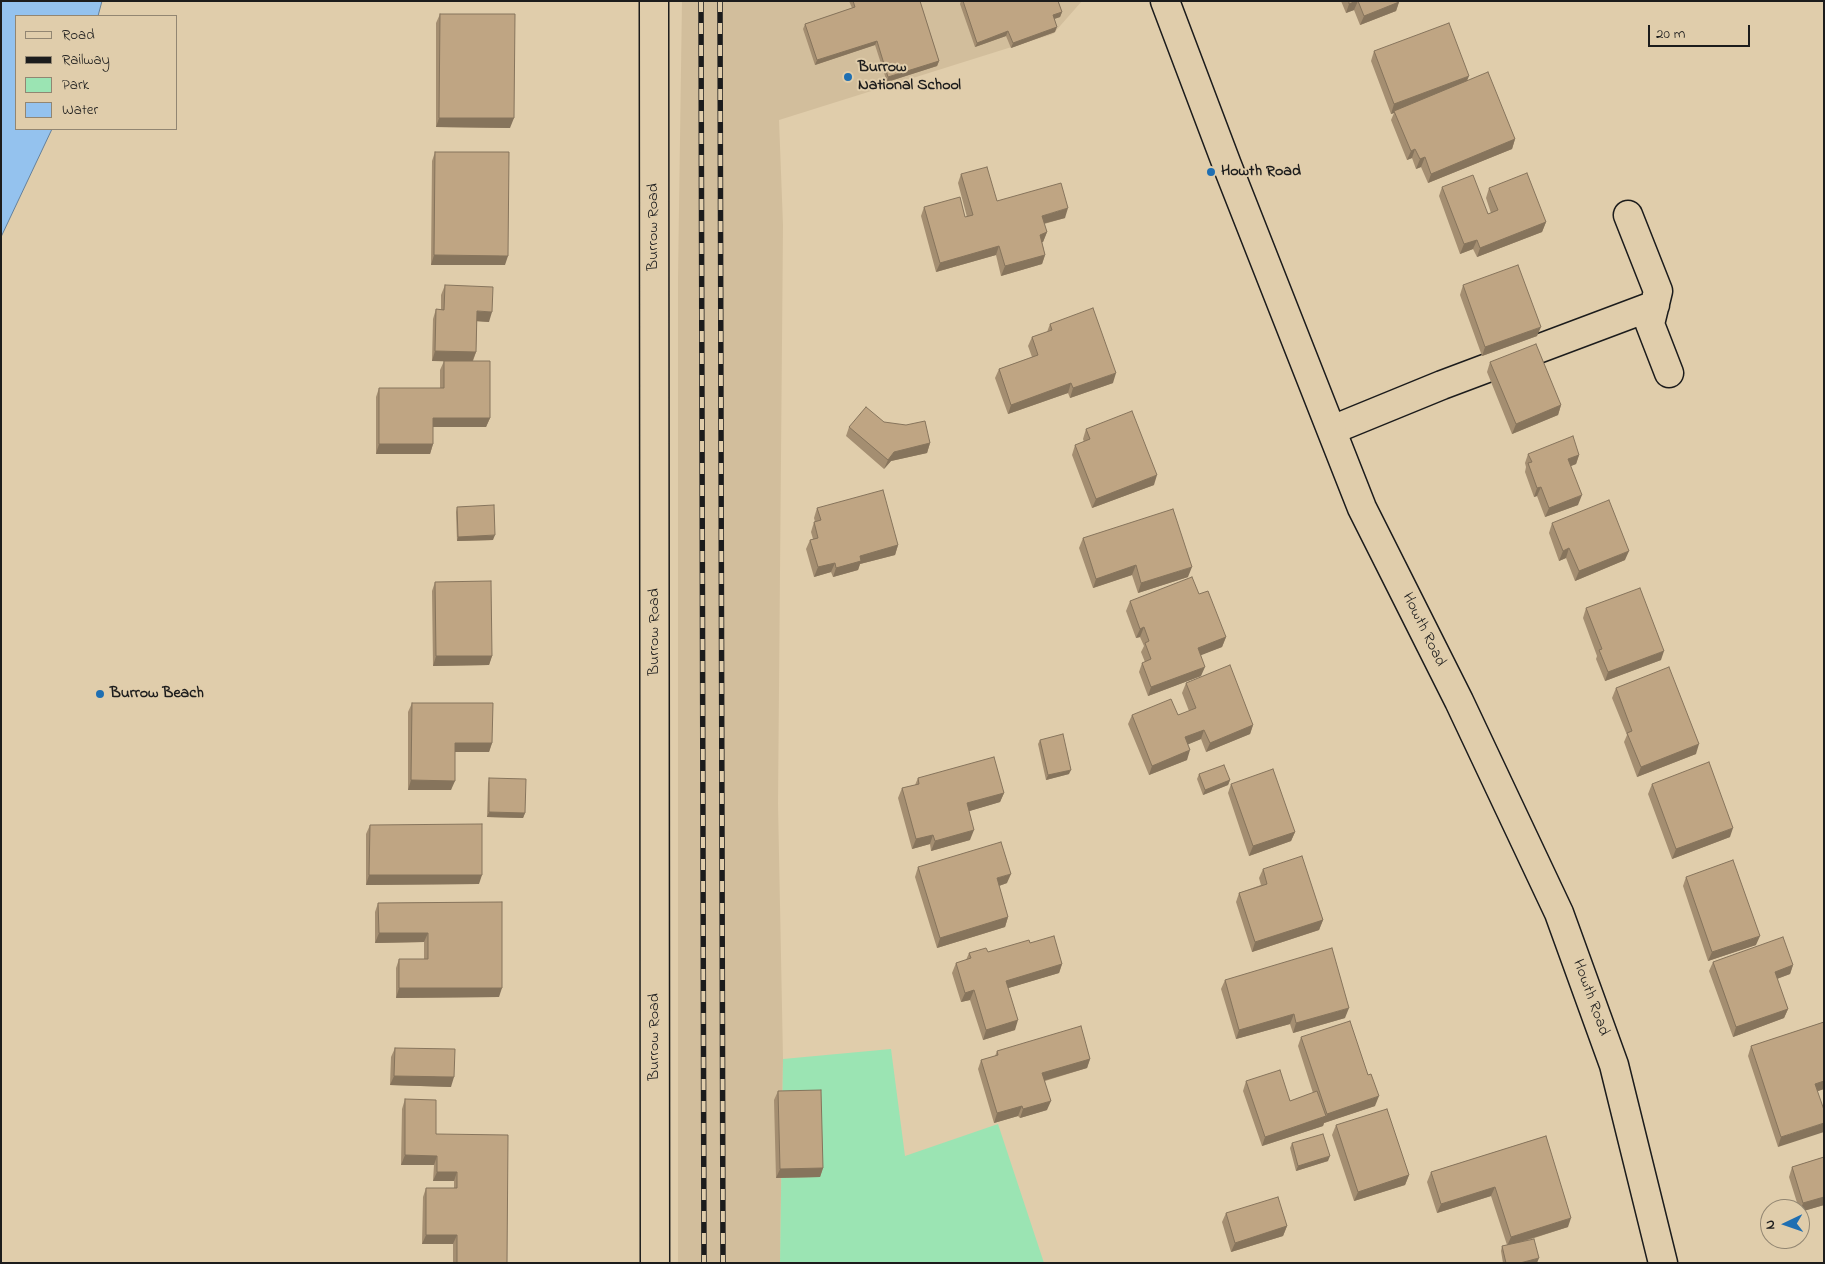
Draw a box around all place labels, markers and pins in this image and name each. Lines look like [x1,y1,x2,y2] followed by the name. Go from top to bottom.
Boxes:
[858,58,961,96] place label: Burrow National School
[842,71,854,83] marker: Burrow National School
[1221,162,1301,182] place label: Howth Road
[1205,166,1217,178] marker: Howth Road
[110,684,204,704] place label: Burrow Beach
[94,688,106,700] marker: Burrow Beach

